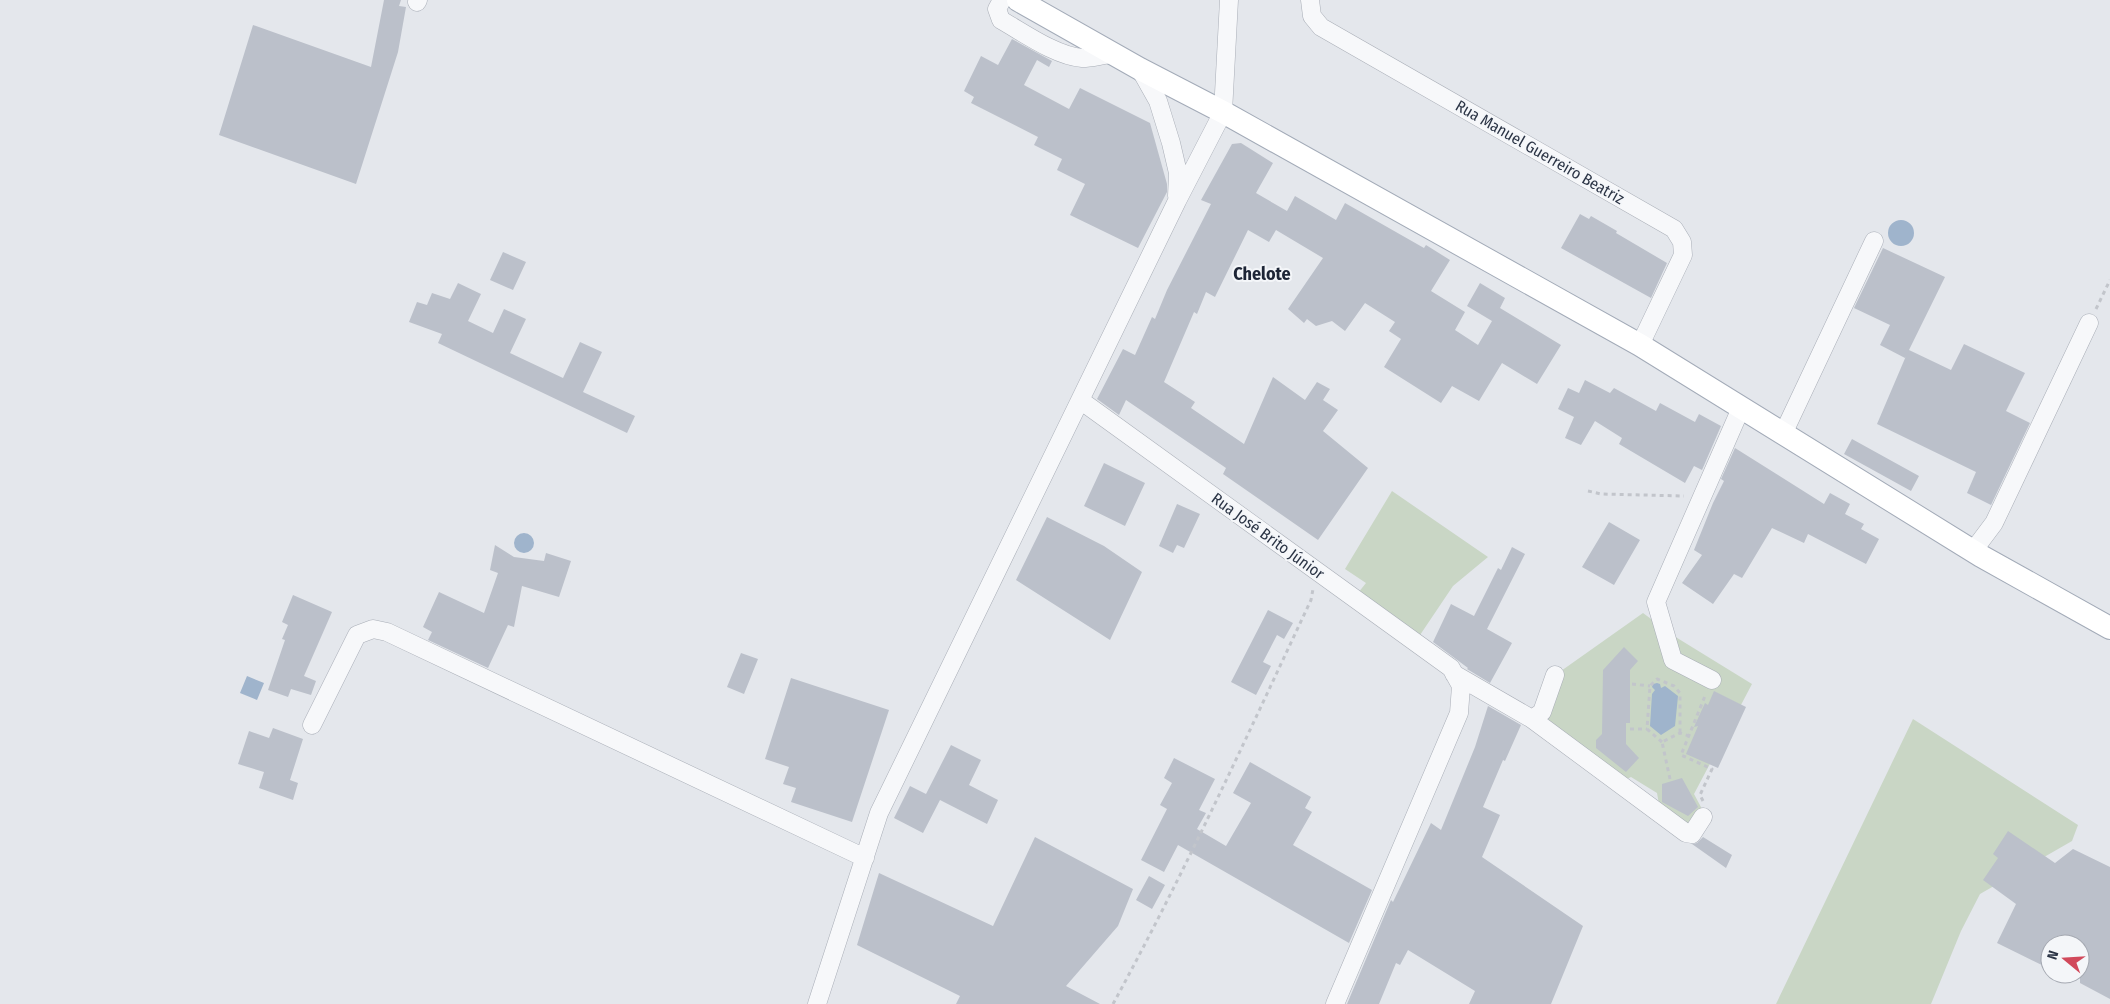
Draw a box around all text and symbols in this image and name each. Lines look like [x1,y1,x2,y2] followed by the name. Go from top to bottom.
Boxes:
[1452,96,1628,208] street label: Rua Manuel Guerreiro Beatriz
[1233,263,1291,285] district label: Chelote
[1208,489,1328,584] street label: Rua José Brito Júnior
[2040,934,2090,984] north arrow
[2044,949,2062,962] text: N

